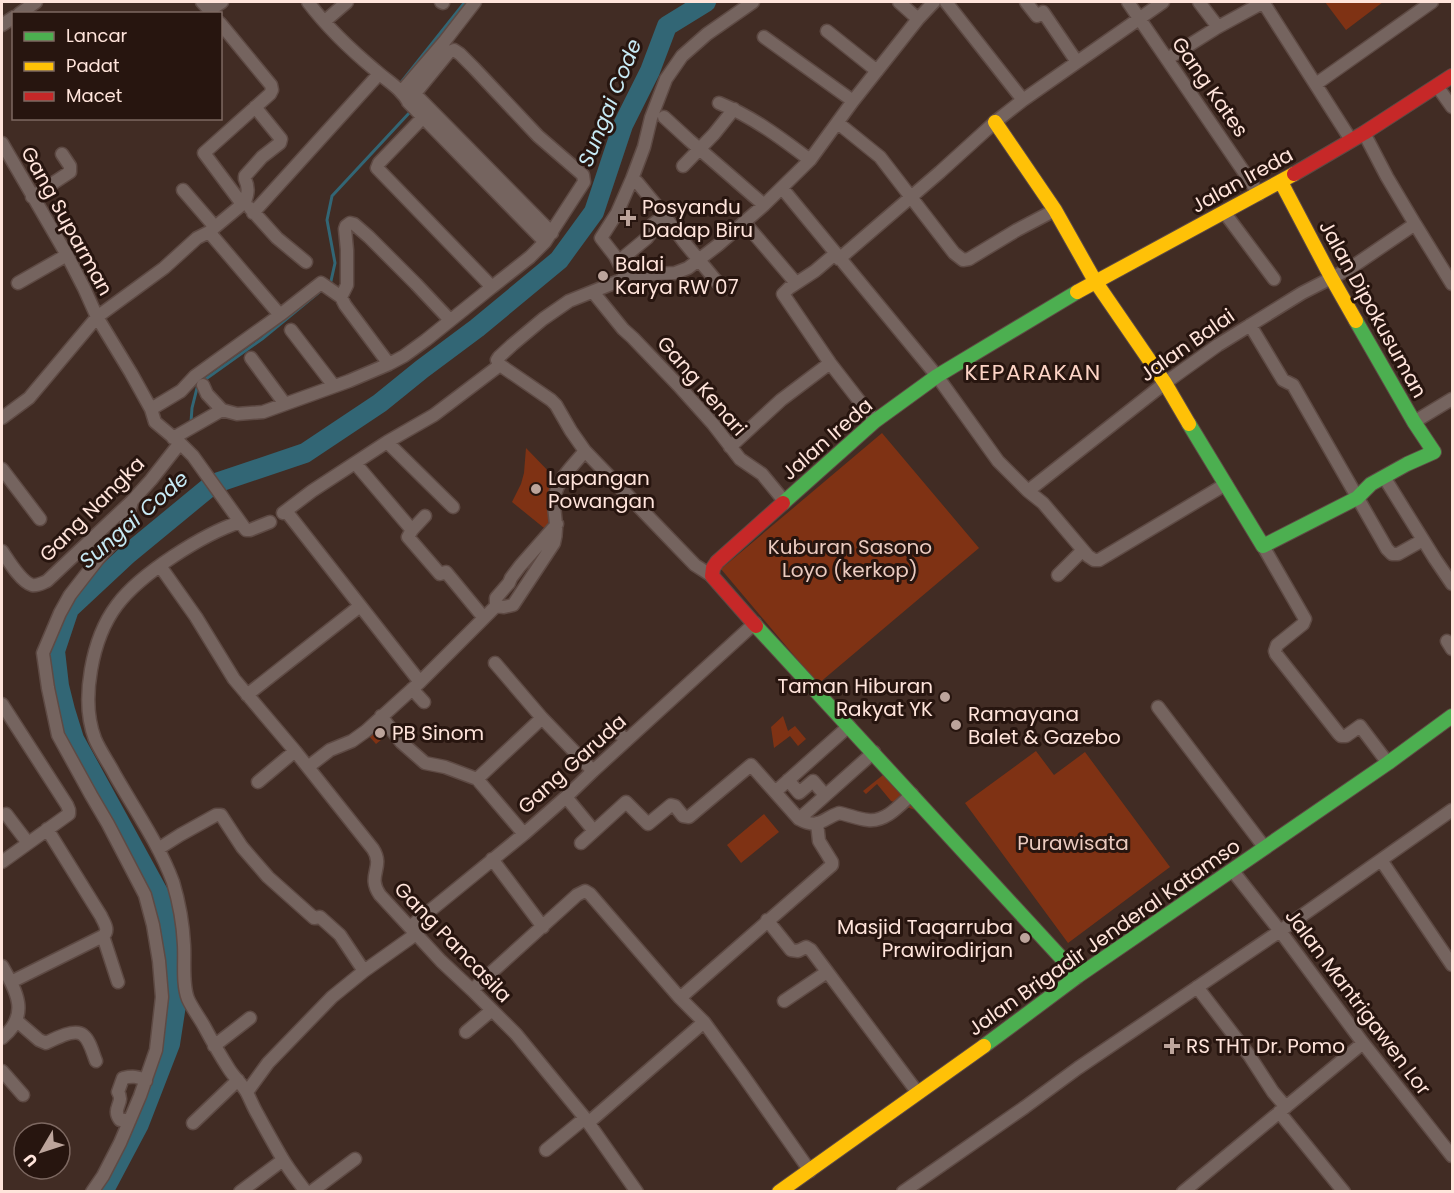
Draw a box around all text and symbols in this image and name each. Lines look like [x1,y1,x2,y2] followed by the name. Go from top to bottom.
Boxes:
[12,12,222,120] legend
[66,23,128,48] text: Lancar
[1165,31,1255,143] street label: Gang Kates
[571,34,648,171] water label: Sungai Code
[66,53,119,78] text: Padat
[66,83,122,108] text: Macet
[1186,140,1298,220] street label: Jalan Ireda
[14,141,120,301] street label: Gang Suparman
[642,193,753,244] place label: Posyandu Dadap Biru
[619,209,637,227] marker: Posyandu Dadap Biru
[1312,215,1434,403] street label: Jalan Dipokusuman
[615,250,739,301] place label: Balai Karya RW 07
[596,269,610,283] marker: Balai Karya RW 07
[1134,302,1240,388] street label: Jalan Balai
[651,330,753,442] street label: Gang Kenari
[964,357,1102,388] district label: KEPARAKAN
[775,392,879,486] street label: Jalan Ireda
[33,450,151,568] street label: Gang Nangka
[73,464,194,575] water label: Sungai Code
[548,464,655,515] place label: Lapangan Powangan
[529,482,543,496] marker: Lapangan Powangan
[768,533,932,584] park label: Kuburan Sasono Loyo (kerkop)
[778,672,933,723] place label: Taman Hiburan Rakyat YK
[938,690,952,704] marker: Taman Hiburan Rakyat YK
[968,700,1121,751] place label: Ramayana Balet & Gazebo
[512,708,632,820] street label: Gang Garuda
[949,718,963,732] marker: Ramayana Balet & Gazebo
[392,719,484,747] place label: PB Sinom
[373,726,387,740] marker: PB Sinom
[1017,829,1129,857] park label: Purawisata
[962,832,1246,1042] street label: Jalan Brigadir Jenderal Katamso
[388,875,518,1009] street label: Gang Pancasila
[1279,903,1437,1101] street label: Jalan Mantrigawen Lor
[837,913,1013,964] place label: Masjid Taqarruba Prawirodirjan
[1018,931,1032,945] marker: Masjid Taqarruba Prawirodirjan
[1186,1032,1345,1060] place label: RS THT Dr. Pomo
[1163,1037,1181,1055] marker: RS THT Dr. Pomo
[12,1121,72,1181] north arrow
[18,1149,43,1172] text: U

